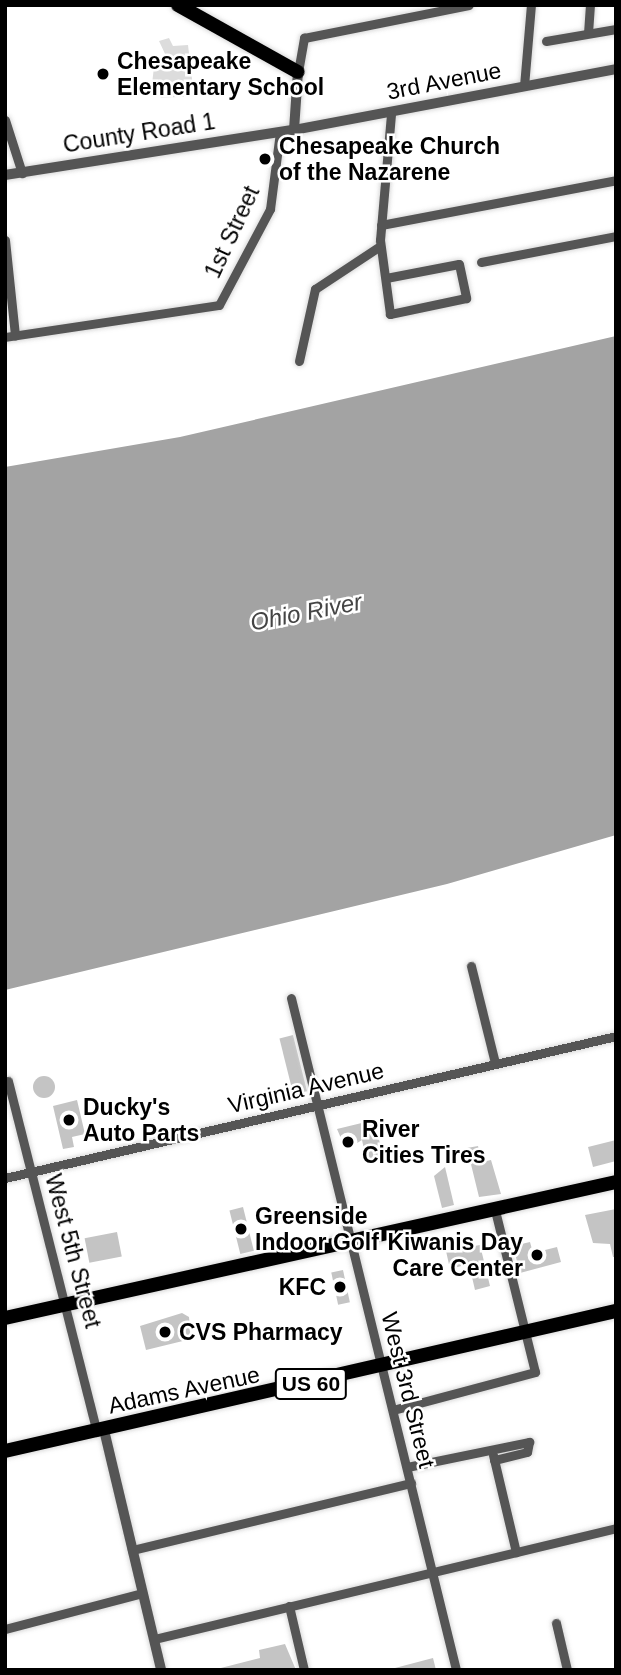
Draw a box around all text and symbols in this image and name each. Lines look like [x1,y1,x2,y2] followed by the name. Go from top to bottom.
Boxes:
[117,47,324,101] place label: Chesapeake Elementary School
[384,56,504,106] street label: 3rd Avenue
[95,66,111,82] marker: Chesapeake Elementary School
[61,107,217,159] street label: County Road 1
[279,132,500,186] place label: Chesapeake Church of the Nazarene
[257,151,273,167] marker: Chesapeake Church of the Nazarene
[199,182,265,282] street label: 1st Street
[248,587,364,637] water label: Ohio River
[225,1057,387,1119] street label: Virginia Avenue
[83,1093,199,1147] place label: Ducky's Auto Parts
[61,1112,77,1128] marker: Ducky's Auto Parts
[362,1115,486,1169] place label: River Cities Tires
[340,1134,356,1150] marker: River Cities Tires
[39,1171,107,1331] street label: West 5th Street
[255,1202,379,1256] place label: Greenside Indoor Golf
[233,1221,249,1237] marker: Greenside Indoor Golf
[388,1228,523,1282] place label: Kiwanis Day Care Center
[529,1247,545,1263] marker: Kiwanis Day Care Center
[279,1273,326,1301] place label: KFC
[332,1279,348,1295] marker: KFC
[375,1309,441,1471] street label: West 3rd Street
[179,1318,343,1346] place label: CVS Pharmacy
[157,1324,173,1340] marker: CVS Pharmacy
[105,1360,263,1420] street label: Adams Avenue
[274,1366,348,1402] road number: US 60

